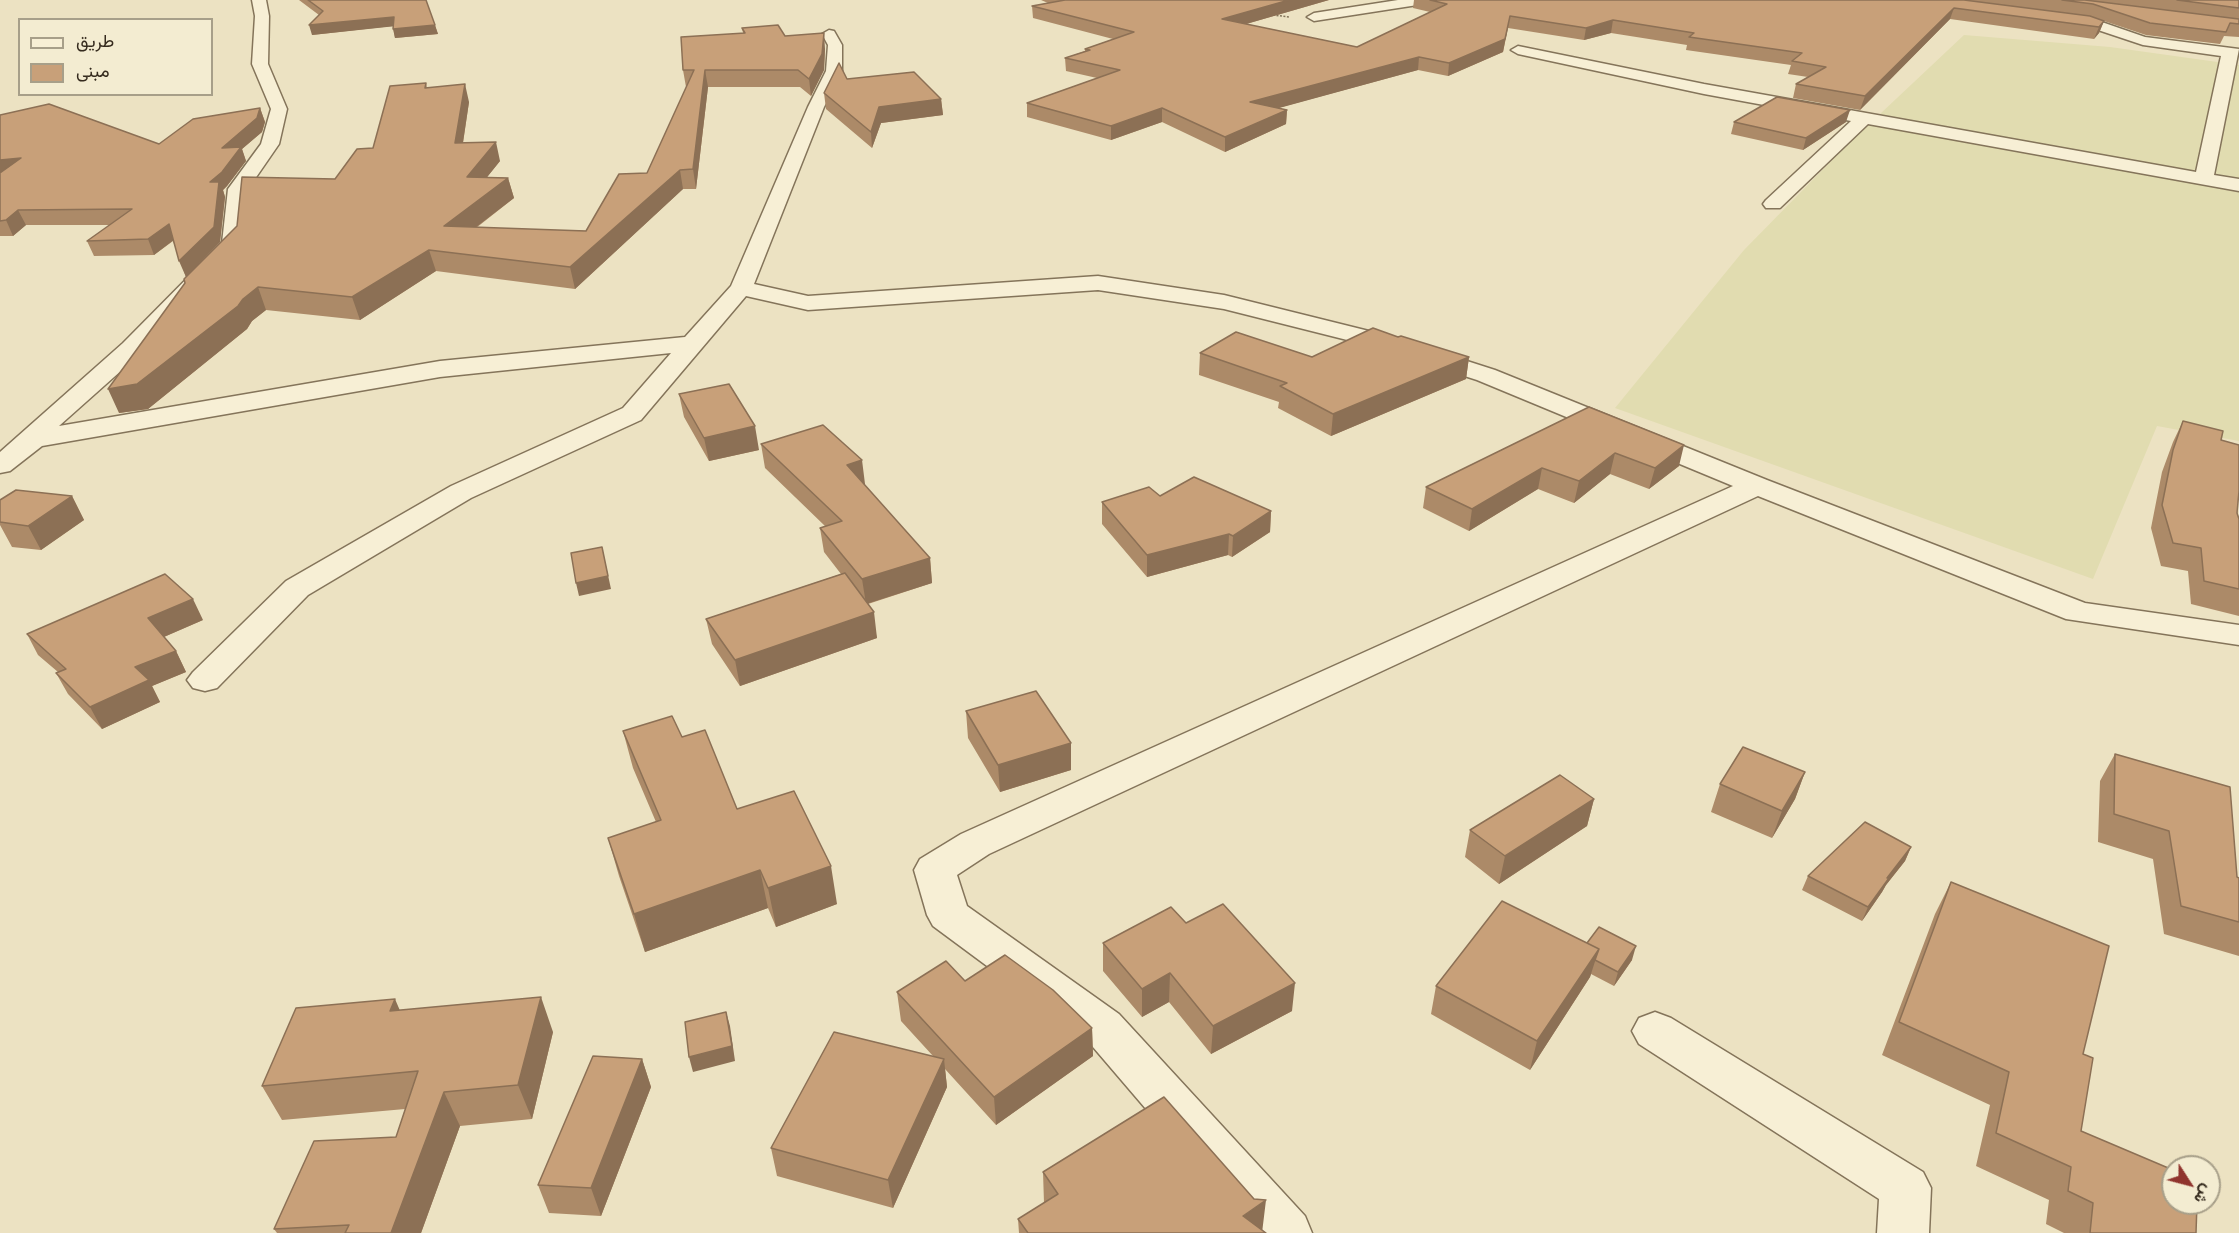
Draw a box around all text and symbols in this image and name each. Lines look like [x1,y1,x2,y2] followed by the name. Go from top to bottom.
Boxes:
[18,18,213,96] legend
[76,29,114,52] text: طريق
[76,59,110,82] text: مبنى
[2161,1155,2221,1215] north arrow
[2190,1181,2218,1208] text: ش

